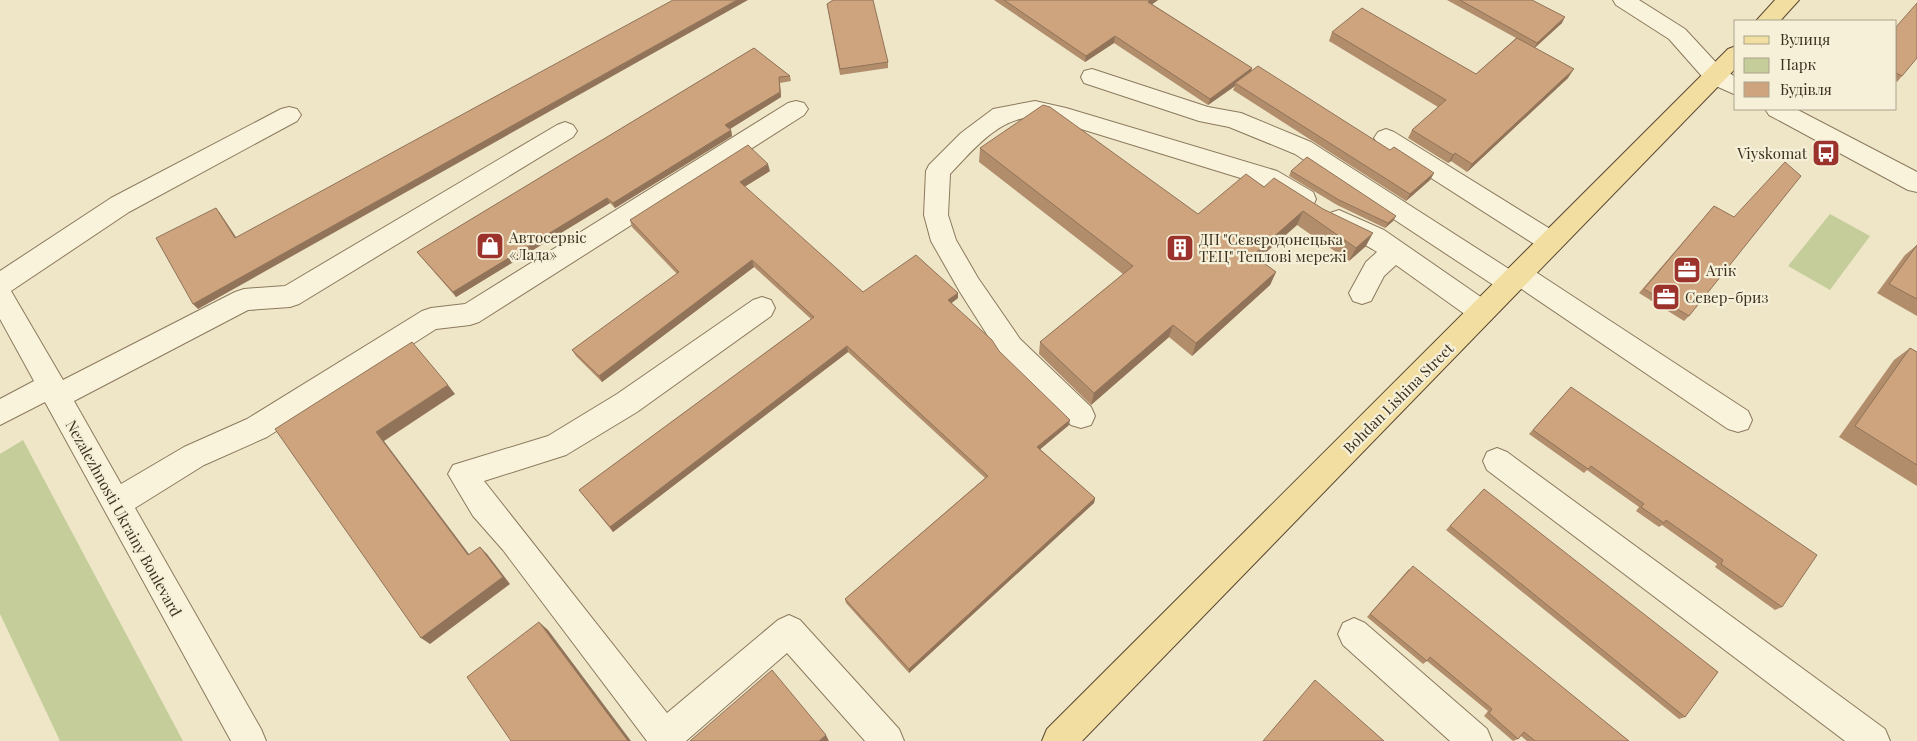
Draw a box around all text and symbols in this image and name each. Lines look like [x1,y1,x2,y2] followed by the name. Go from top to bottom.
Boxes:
[1734,20,1897,110] legend
[1780,29,1830,49] text: Вулиця
[1780,54,1816,74] text: Парк
[1780,79,1832,99] text: Будівля
[1811,138,1841,168] bus stop icon: Viyskomat
[1736,143,1808,163] place label: Viyskomat
[508,227,587,264] place label: Автосервіс «Лада»
[1199,229,1347,266] place label: ДП "Сєвєродонецька ТЕЦ" Теплові мережі
[475,231,505,261] shop icon: Автосервіс «Лада»
[1165,233,1195,263] building icon: ДП "Сєвєродонецька ТЕЦ" Теплові мережі
[1672,255,1702,285] office icon: Атік
[1705,260,1737,280] place label: Атік
[1651,282,1681,312] office icon: Север-бриз
[1685,287,1768,307] place label: Север-бриз
[1338,338,1458,458] street label: Bohdan Lishina Street
[61,416,187,620] street label: Nezalezhnosti Ukrainy Boulevard

